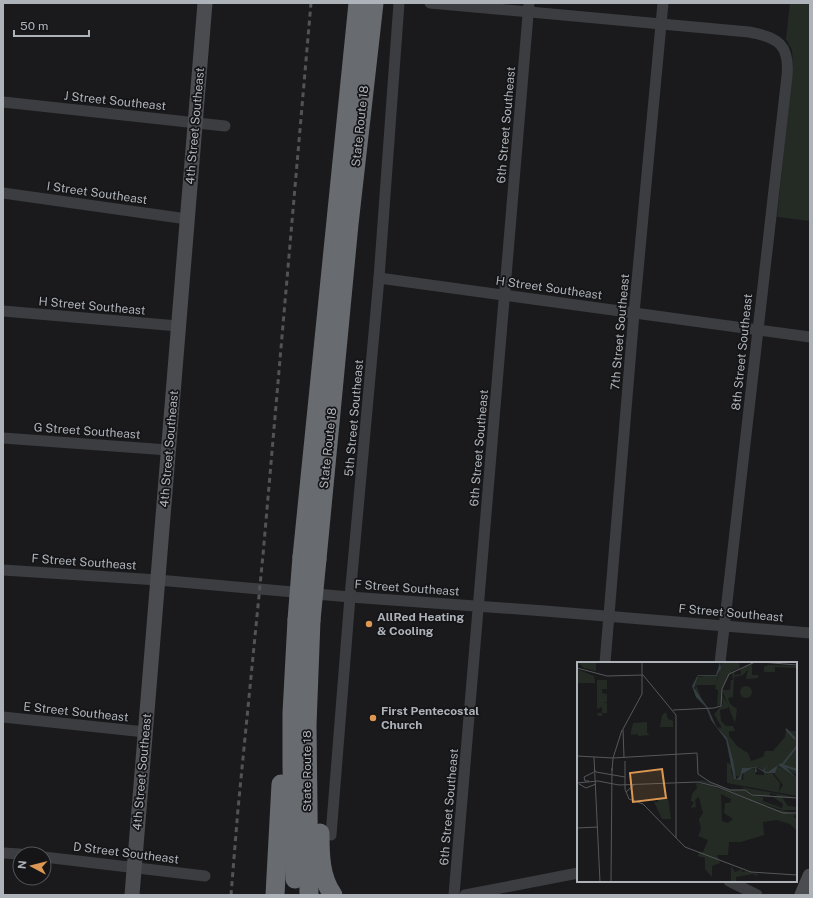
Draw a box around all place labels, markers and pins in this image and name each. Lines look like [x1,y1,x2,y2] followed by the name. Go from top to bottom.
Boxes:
[377,610,464,638] place label: AllRed Heating & Cooling
[364,619,374,629] marker: AllRed Heating & Cooling
[381,704,479,732] place label: First Pentecostal Church
[368,713,378,723] marker: First Pentecostal Church

